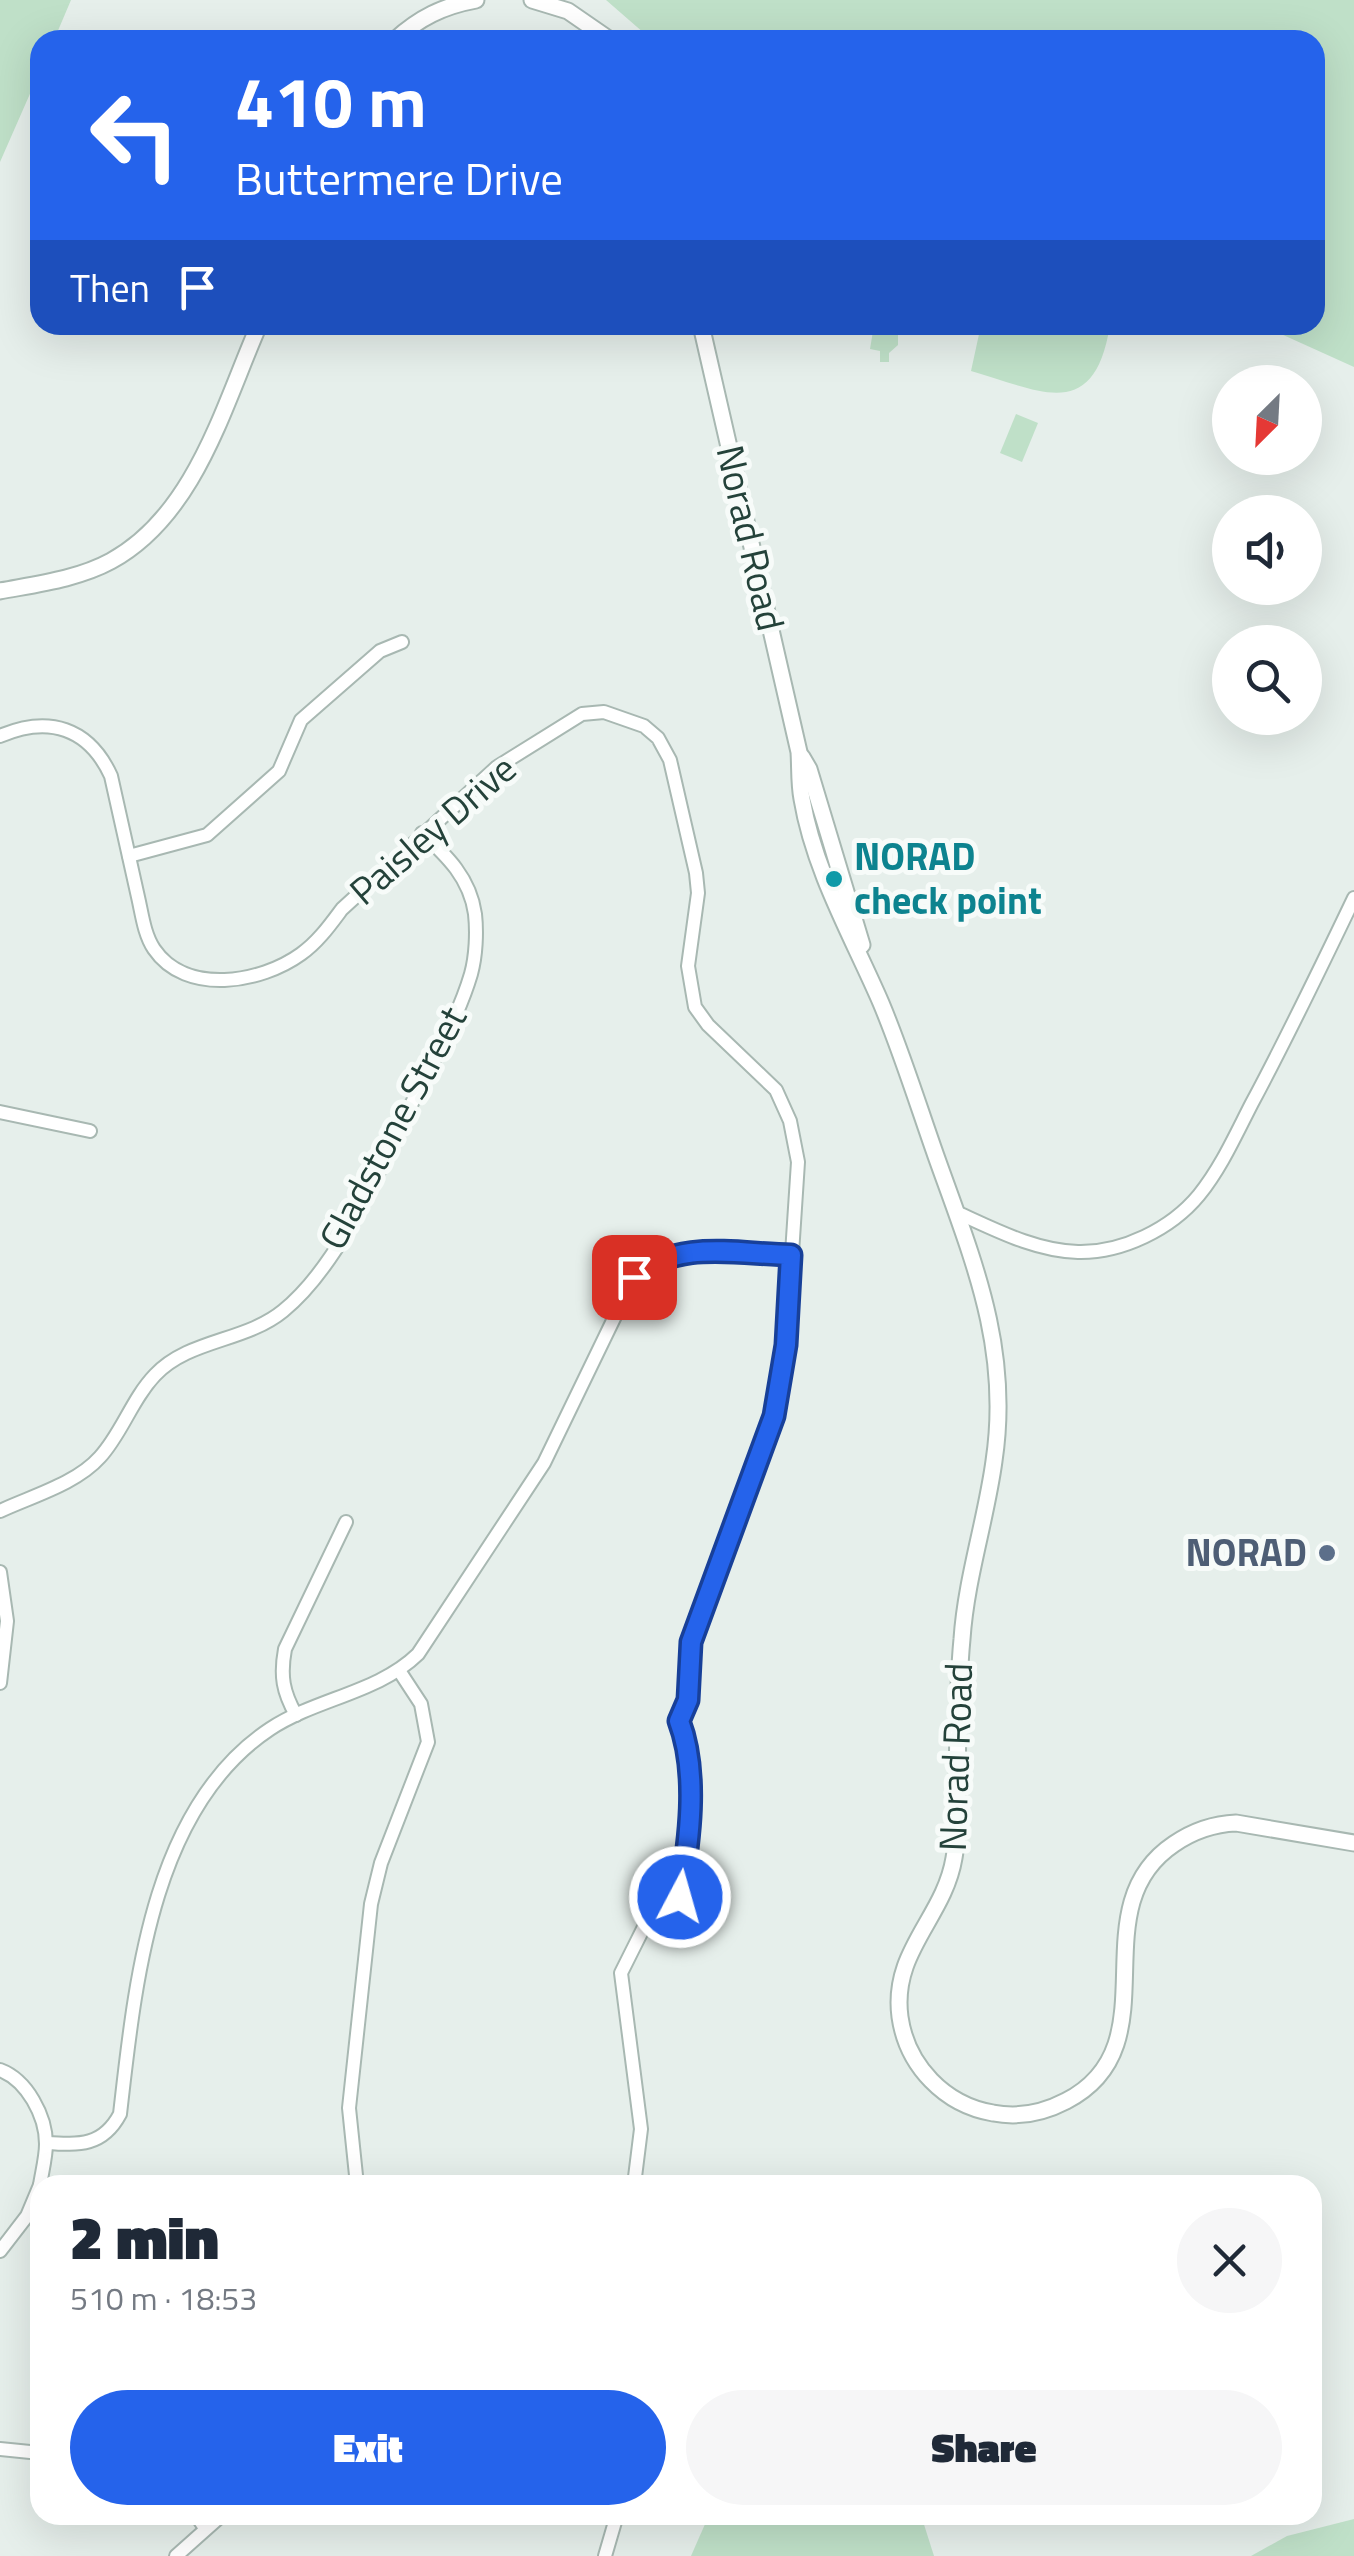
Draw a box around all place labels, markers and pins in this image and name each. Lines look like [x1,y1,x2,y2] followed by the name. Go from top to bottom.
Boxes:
[854,827,1042,929] place label: NORAD check point
[823,868,845,890] marker: NORAD check point
[592,1235,677,1320] pin
[1186,1523,1307,1581] place label: NORAD
[1316,1542,1338,1564] marker: NORAD

